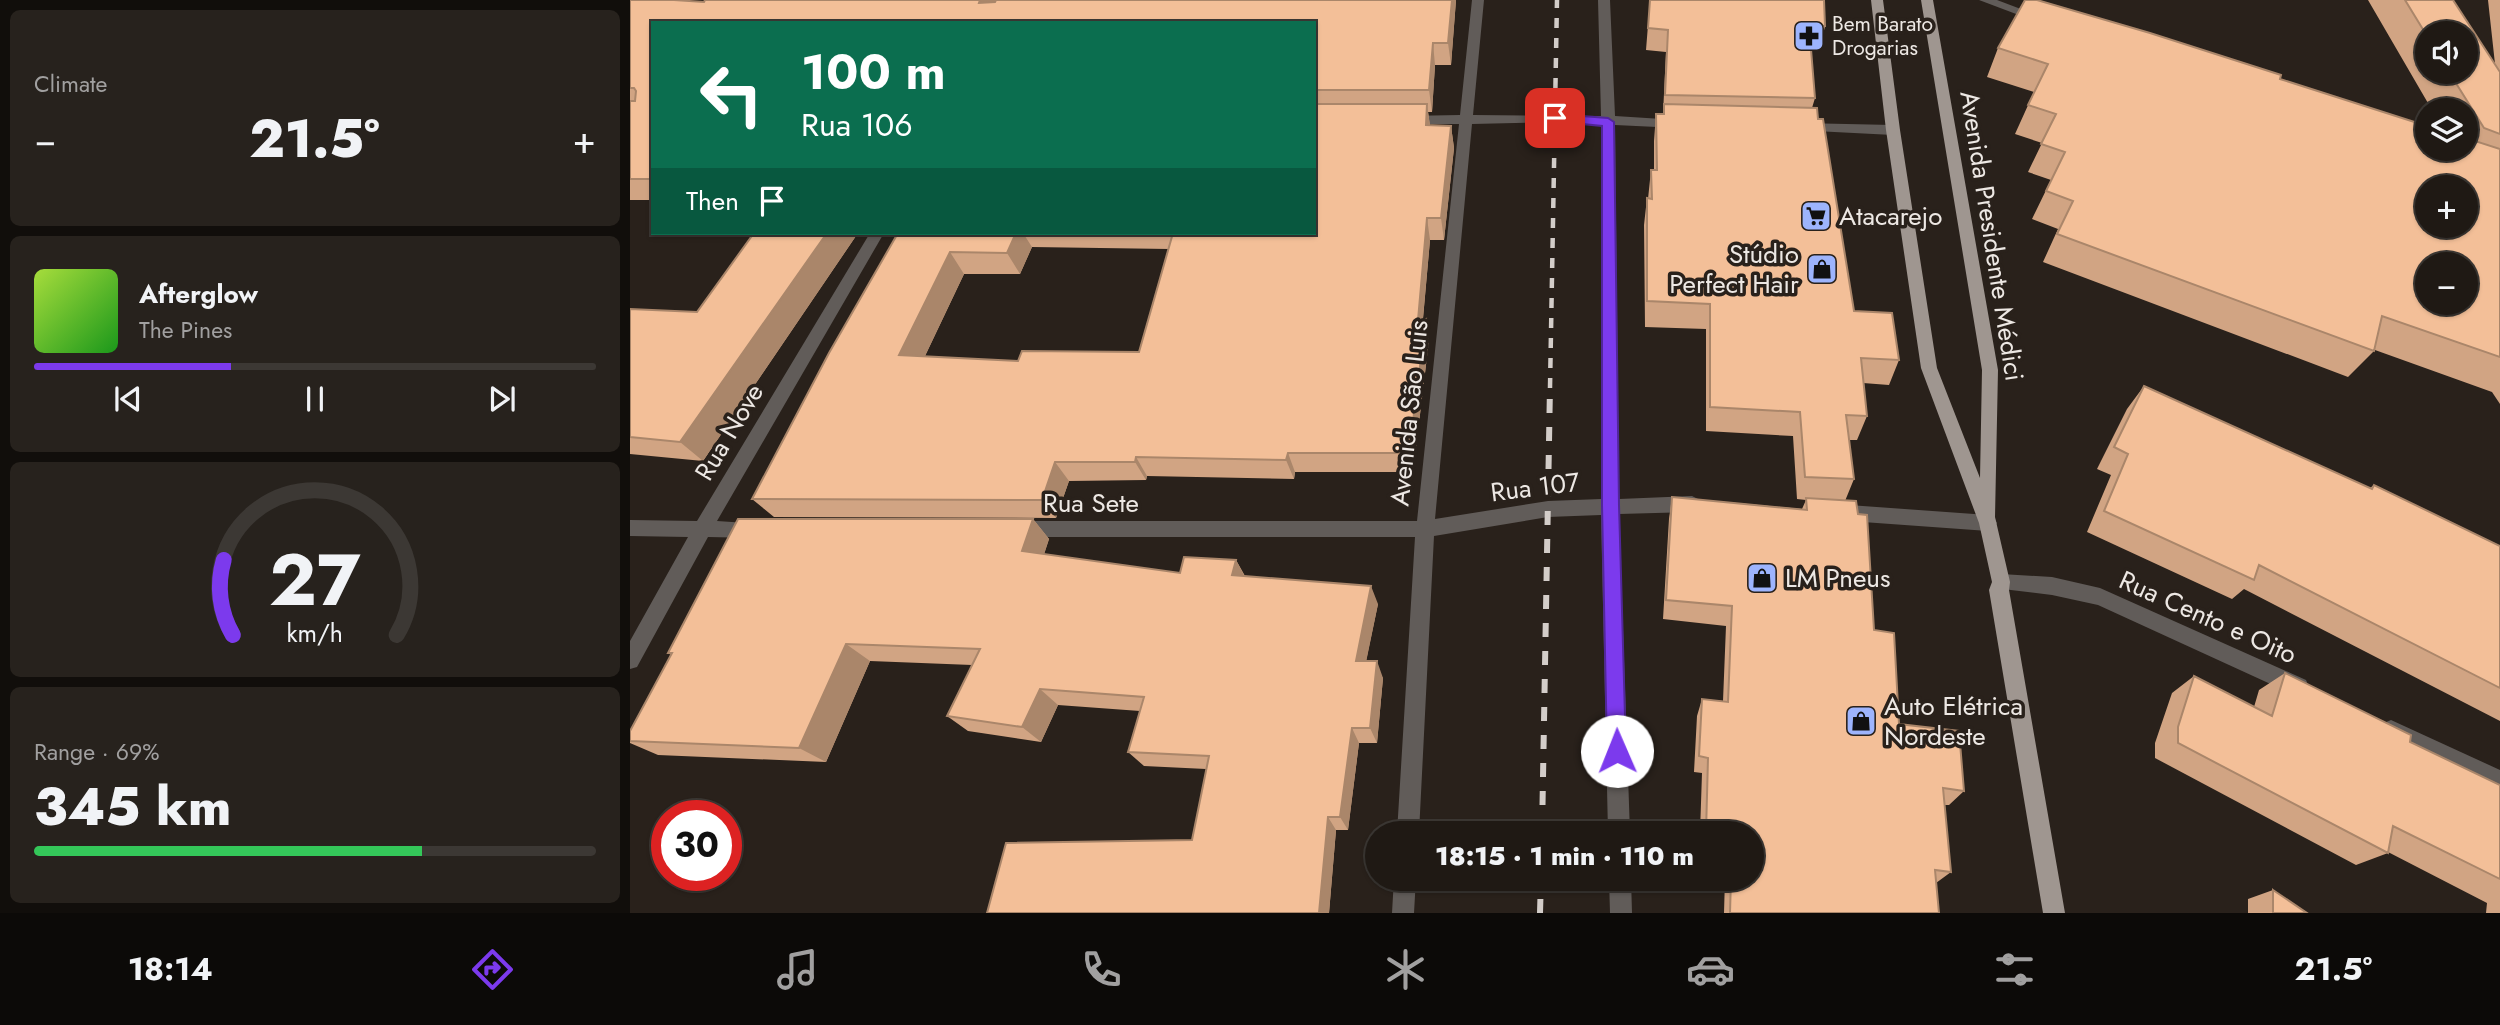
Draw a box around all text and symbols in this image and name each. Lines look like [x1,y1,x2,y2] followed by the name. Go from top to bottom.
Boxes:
[1832,9,1933,63] place label: Bem Barato Drogarias
[1792,19,1826,53] pharmacy icon: Bem Barato Drogarias
[2415,21,2478,315] map controls
[2415,21,2478,84] button: sound
[801,37,946,107] text: 100 m
[686,49,777,140] icon: left
[34,67,107,101] text: Climate
[1525,88,1585,148] pin
[1950,88,2034,384] street label: Avenida Presidente Médici
[2415,98,2478,161] button: layers
[1536,99,1574,137] icon: arrive
[249,101,380,177] text: 21.5°
[801,102,913,148] text: Rua 106
[34,112,56,167] text: −
[573,112,596,167] text: +
[2415,175,2478,238] button: +
[686,182,739,220] text: Then
[753,182,791,220] icon: arrive
[1839,197,1942,235] place label: Atacarejo
[1799,199,1833,233] supermarket icon: Atacarejo
[1669,235,1799,303] place label: Stúdio Perfect Hair
[1805,252,1839,286] shop icon: Stúdio Perfect Hair
[2415,252,2478,315] button: −
[139,275,258,313] text: Afterglow
[139,313,232,347] text: The Pines
[1380,318,1438,508] street label: Avenida São Luis
[685,376,773,488] street label: Rua Nove
[109,380,147,418] icon: previous
[296,380,334,418] icon: pause
[483,380,521,418] icon: next
[1488,463,1582,511] street label: Rua 107
[1043,484,1139,522] street label: Rua Sete
[269,528,361,633] text: 27
[1785,559,1890,597] place label: LM Pneus
[1745,561,1779,595] shop icon: LM Pneus
[2113,561,2303,673] street label: Rua Cento e Oito
[287,615,343,651] text: km/h
[1884,687,2023,755] place label: Auto Elétrica Nordeste
[1844,704,1878,738] shop icon: Auto Elétrica Nordeste
[1580,714,1654,788] position arrow
[34,735,159,769] text: Range · 69%
[34,769,231,845] text: 345 km
[651,800,742,891] speed limit sign: 30
[1435,837,1694,875] text: 18:15 · 1 min · 110 m
[468,945,517,994] icon: directions
[773,945,822,994] icon: music
[1077,945,1126,994] icon: phone
[1381,945,1430,994] icon: climate
[1686,945,1735,994] icon: car
[1990,945,2039,994] icon: filters
[128,946,213,992] text: 18:14
[2294,946,2372,992] text: 21.5°

